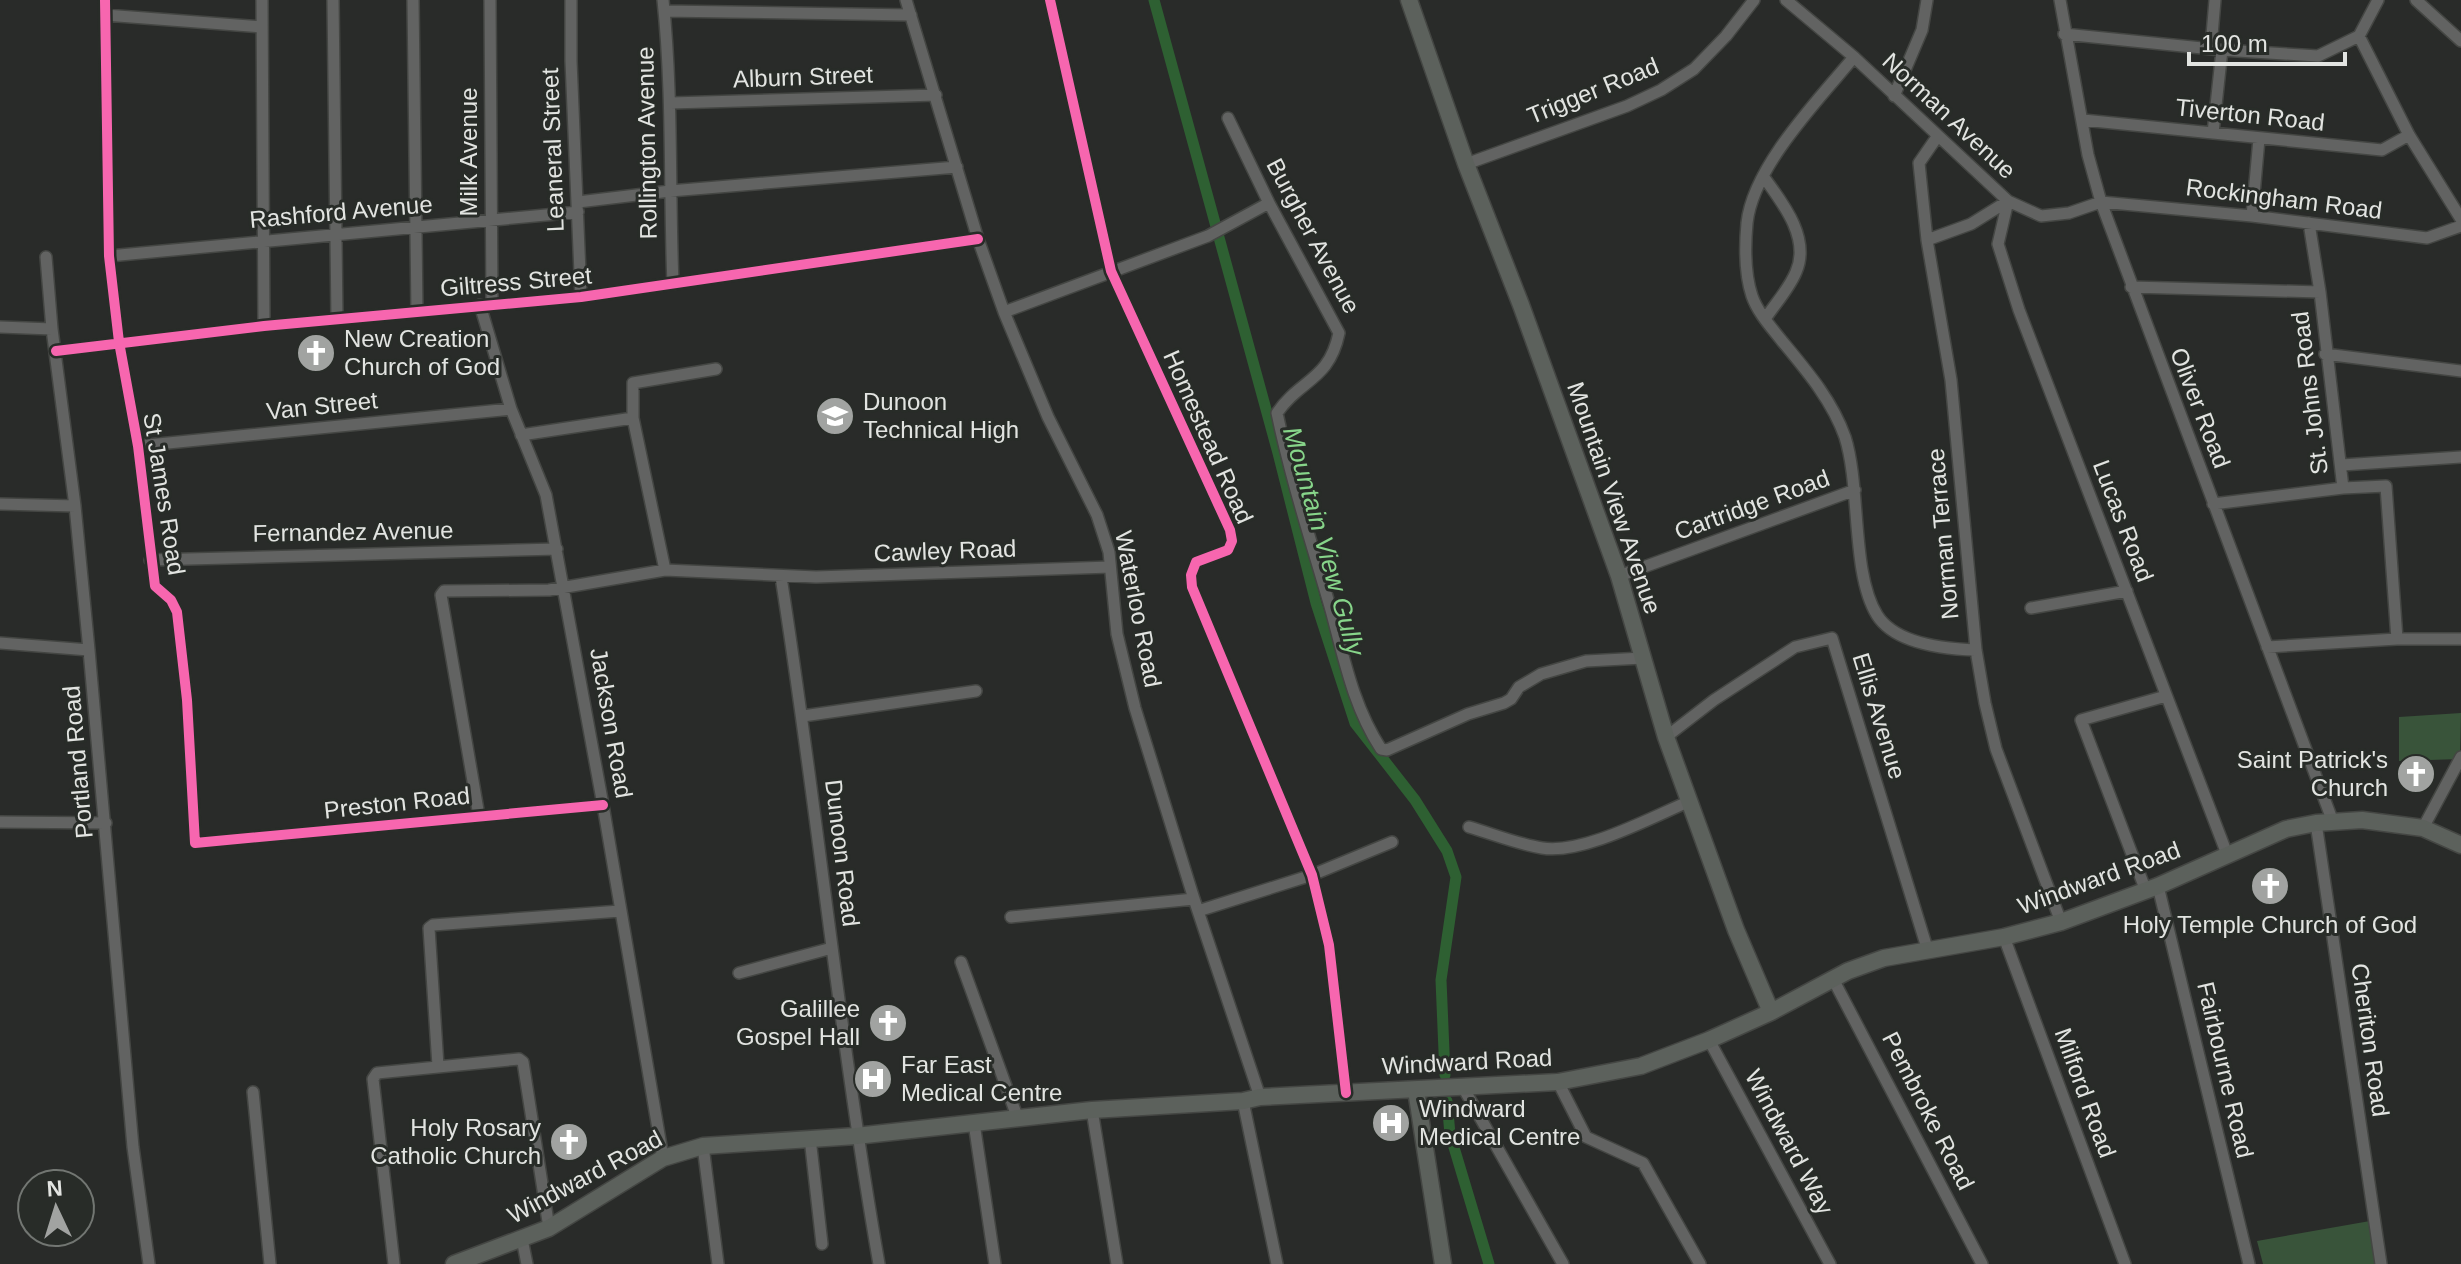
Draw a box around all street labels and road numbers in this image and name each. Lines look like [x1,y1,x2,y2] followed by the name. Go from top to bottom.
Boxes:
[631,46,662,240] street label: Rollington Avenue
[1877,47,2021,184] street label: Norman Avenue
[1523,52,1662,129] street label: Trigger Road
[733,61,874,92] street label: Alburn Street
[536,67,569,232] street label: Leaneral Street
[455,88,482,216] street label: Milk Avenue
[2174,93,2326,136] street label: Tiverton Road
[1261,154,1366,318] street label: Burgher Avenue
[2184,173,2384,224] street label: Rockingham Road
[248,190,434,233] street label: Rashford Avenue
[439,261,593,302] street label: Giltress Street
[2286,310,2333,476] street label: St. Johns Road
[2165,344,2236,472] street label: Oliver Road
[1158,346,1259,528] street label: Homestead Road
[1562,378,1667,617] street label: Mountain View Avenue
[265,386,379,425] street label: Van Street
[138,411,191,577] street label: St James Road
[1922,447,1963,621] street label: Norman Terrace
[2088,456,2159,585] street label: Lucas Road
[1671,464,1833,545] street label: Cartridge Road
[252,516,454,547] street label: Fernandez Avenue
[1110,528,1167,690] street label: Waterloo Road
[873,535,1017,566] street label: Cawley Road
[585,646,638,800] street label: Jackson Road
[1848,650,1911,782] street label: Ellis Avenue
[57,684,98,840] street label: Portland Road
[820,778,865,928] street label: Dunoon Road
[323,781,471,824] street label: Preston Road
[2014,836,2184,919] street label: Windward Road
[2346,961,2395,1118] street label: Cheriton Road
[2192,979,2259,1161] street label: Fairbourne Road
[2050,1024,2121,1161] street label: Milford Road
[1877,1027,1980,1194] street label: Pembroke Road
[1381,1044,1553,1079] street label: Windward Road
[1740,1065,1839,1219] street label: Windward Way
[503,1125,666,1229] street label: Windward Road

